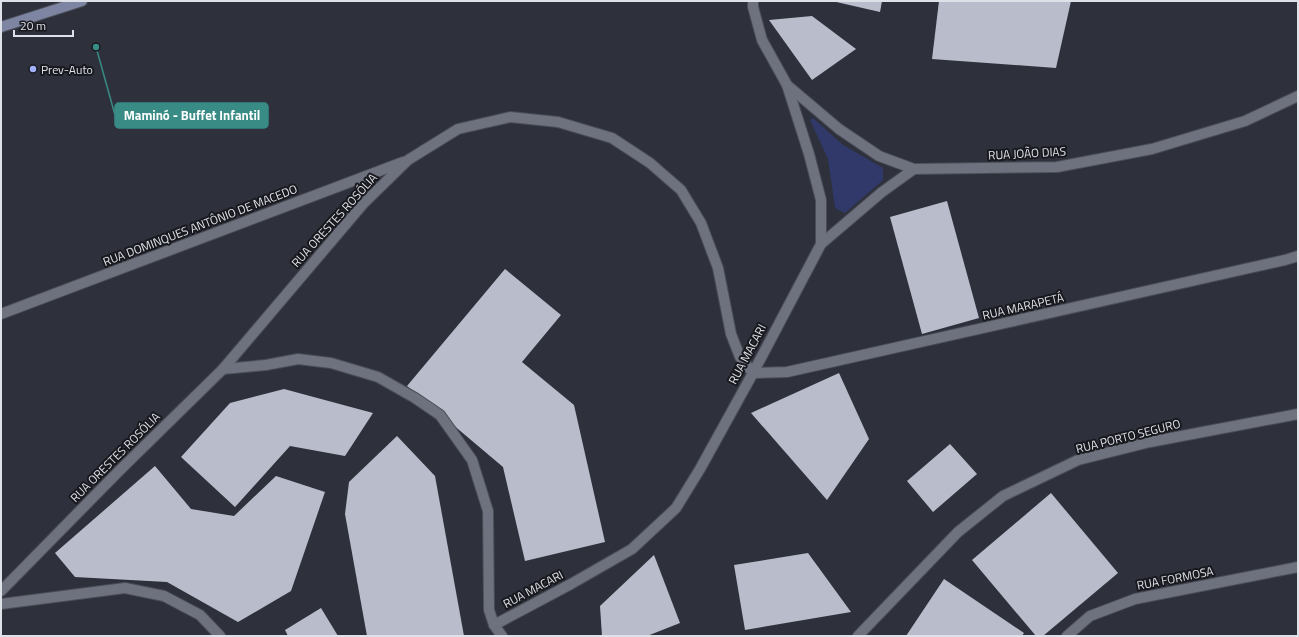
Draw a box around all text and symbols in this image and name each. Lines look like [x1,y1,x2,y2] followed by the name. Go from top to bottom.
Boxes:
[14,12,73,38] scale bar
[20,16,46,35] text: 20 m
[41,60,93,79] place label: Prev-Auto
[28,64,38,74] marker: Prev-Auto
[115,103,268,128] callout: Maminó - Buffet Infantil
[124,105,260,125] text: Maminó - Buffet Infantil
[988,141,1066,165] street label: RUA JOÃO DIAS
[286,169,382,271] street label: RUA ORESTES ROSÓLIA
[100,179,300,271] street label: RUA DOMINQUES ANTÔNIO DE MACEDO
[980,287,1066,325] street label: RUA MARAPETÁ
[723,320,771,388] street label: RUA MACARI
[66,408,164,506] street label: RUA ORESTES ROSÓLIA
[1074,414,1182,458] street label: RUA PORTO SEGURO
[1135,561,1215,595] street label: RUA FORMOSA
[499,565,567,613] street label: RUA MACARI

